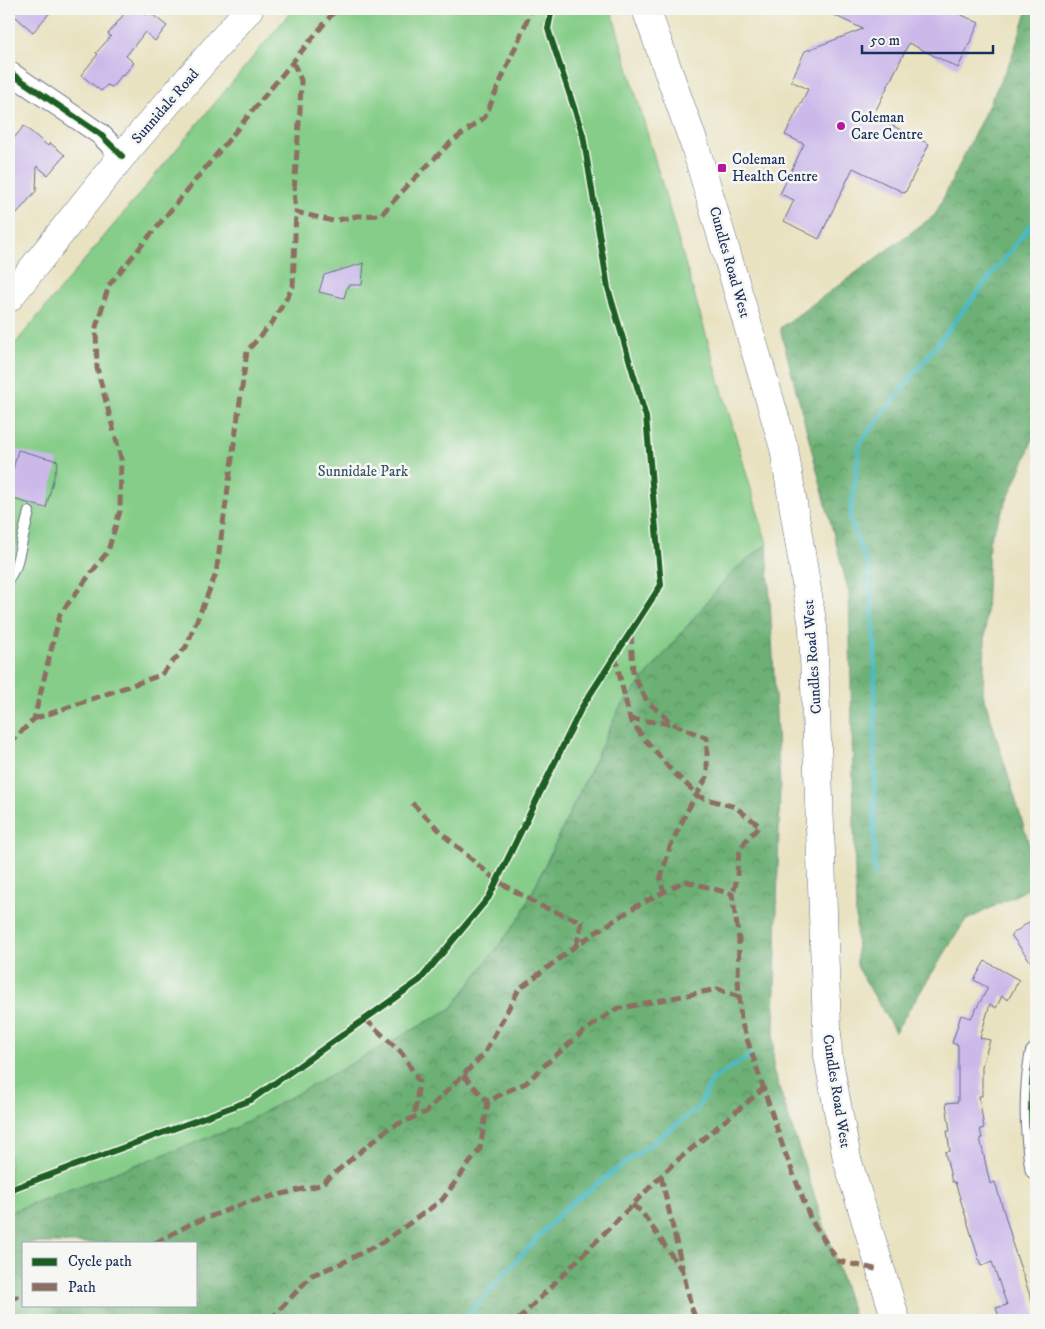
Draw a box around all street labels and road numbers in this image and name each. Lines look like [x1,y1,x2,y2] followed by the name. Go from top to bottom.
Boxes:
[128,64,204,148] street label: Sunnidale Road
[705,204,755,320] street label: Cundles Road West
[799,599,826,715] street label: Cundles Road West
[818,1033,855,1149] street label: Cundles Road West

